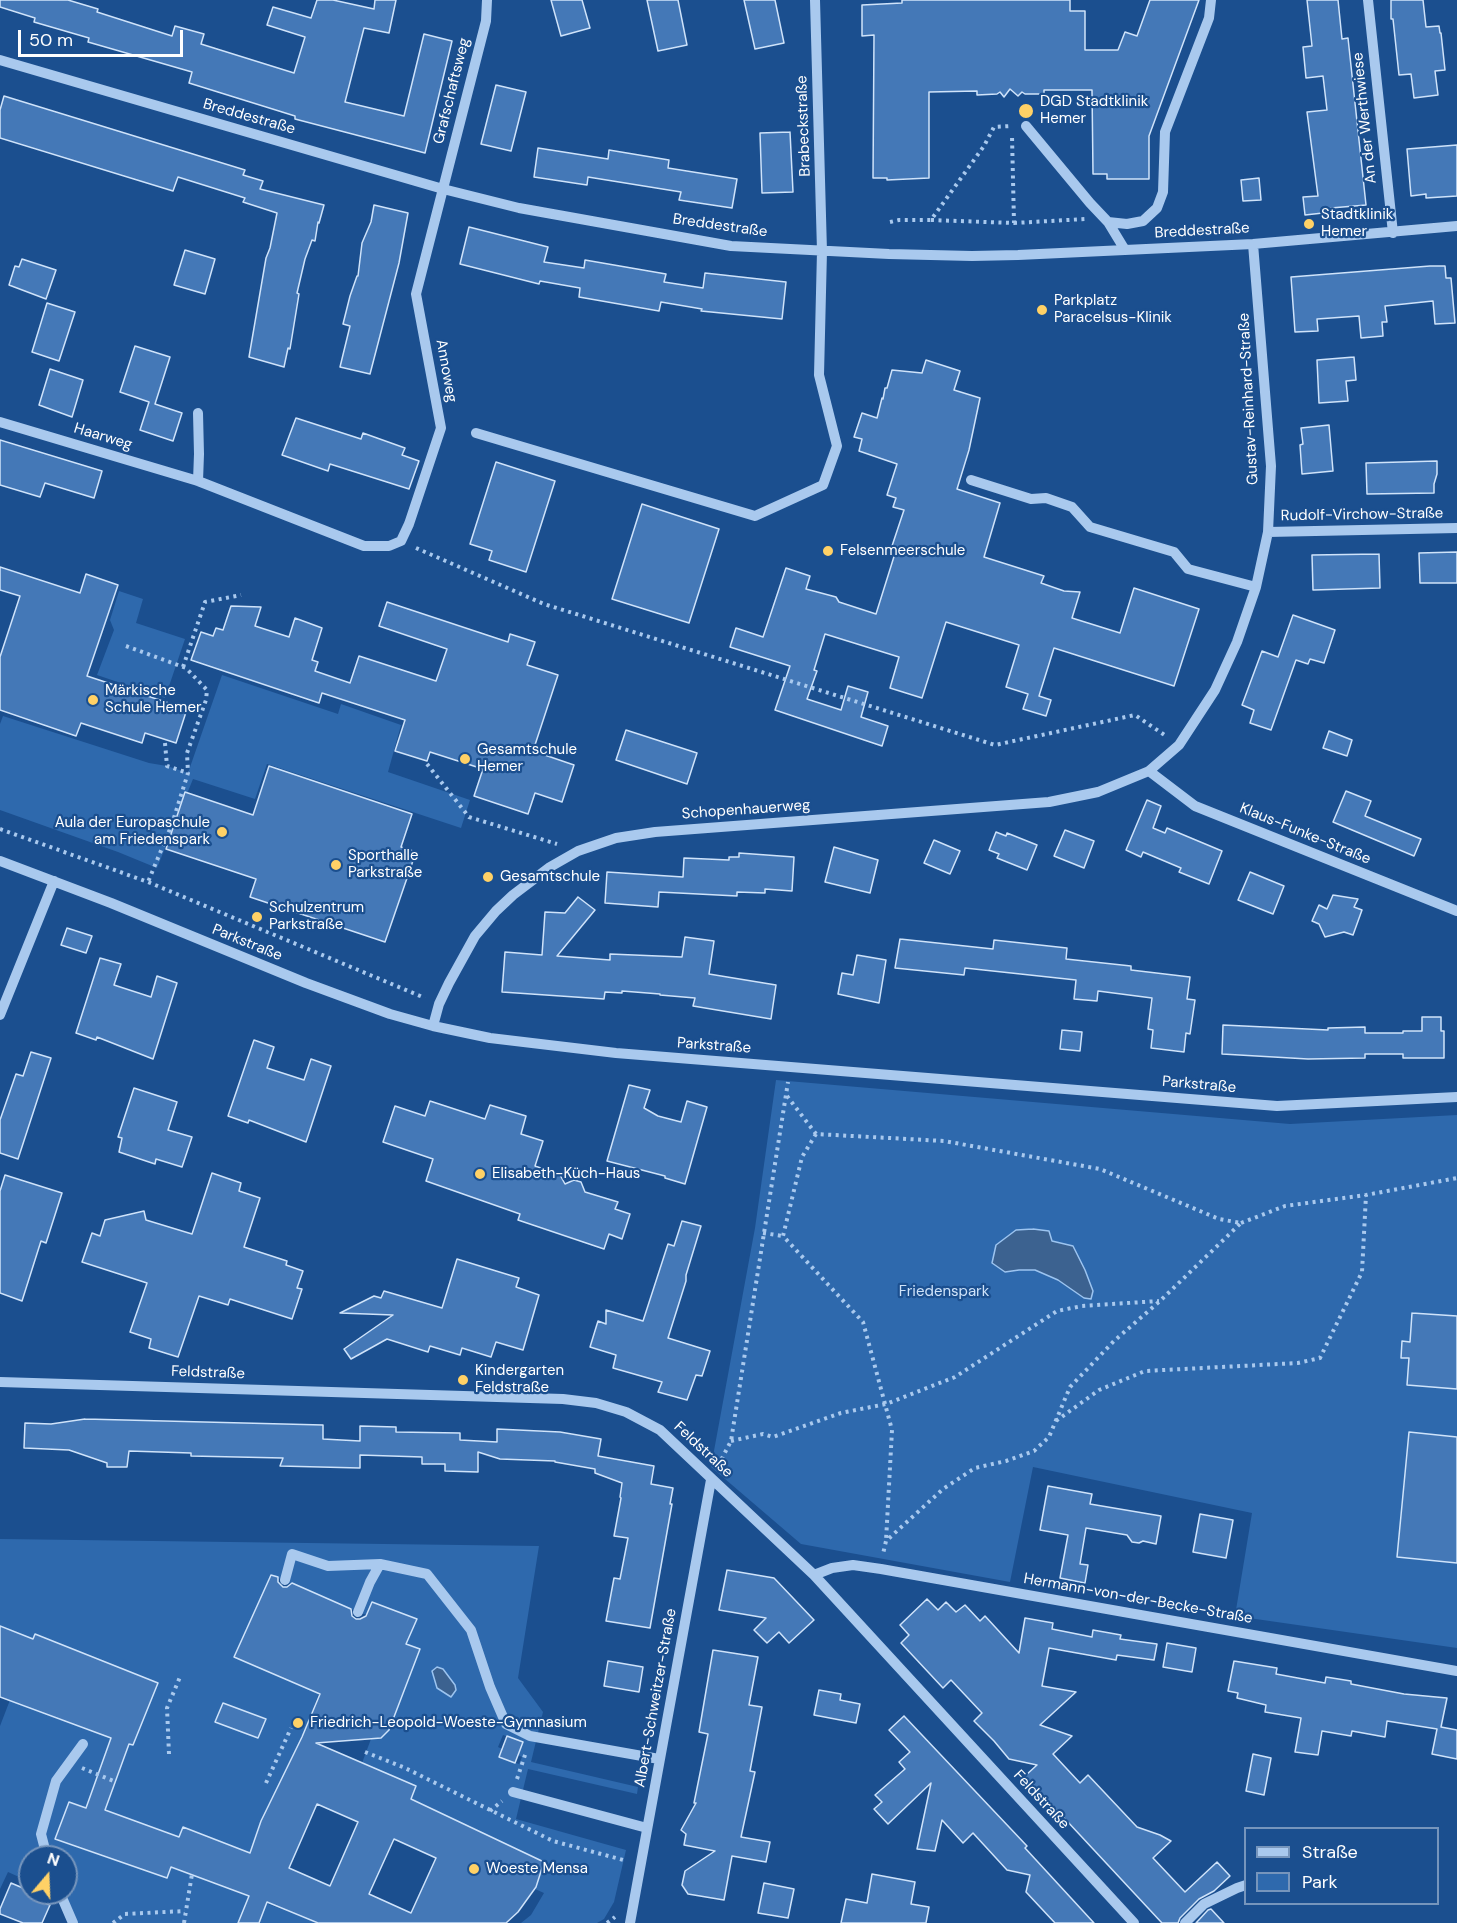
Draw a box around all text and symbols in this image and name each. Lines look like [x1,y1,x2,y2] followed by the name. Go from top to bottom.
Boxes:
[21,18,186,56] scale bar
[29,28,73,52] text: 50 m
[430,36,474,146] street label: Grafschaftsweg
[1349,51,1381,185] street label: An der Werthwiese
[793,75,815,177] street label: Brabeckstraße
[1040,93,1148,128] place label: DGD Stadtklinik Hemer
[201,95,297,139] street label: Breddestraße
[1017,102,1035,120] marker: DGD Stadtklinik Hemer
[1321,206,1393,241] place label: Stadtklinik Hemer
[672,210,768,242] street label: Breddestraße
[1302,217,1316,231] marker: Stadtklinik Hemer
[1154,220,1250,242] street label: Breddestraße
[1054,292,1172,327] place label: Parkplatz Paracelsus-Klinik
[1035,303,1049,317] marker: Parkplatz Paracelsus-Klinik
[1236,313,1262,485] street label: Gustav-Reinhard-Straße
[432,338,460,404] street label: Annoweg
[72,420,134,454] street label: Haarweg
[1281,505,1443,525] street label: Rudolf-Virchow-Straße
[840,542,965,560] place label: Felsenmeerschule
[821,544,835,558] marker: Felsenmeerschule
[105,682,202,717] place label: Märkische Schule Hemer
[86,693,100,707] marker: Märkische Schule Hemer
[477,741,577,776] place label: Gesamtschule Hemer
[458,752,472,766] marker: Gesamtschule Hemer
[681,797,811,823] street label: Schopenhauerweg
[1237,799,1373,869] street label: Klaus-Funke-Straße
[55,814,210,849] place label: Aula der Europaschule am Friedenspark
[215,825,229,839] marker: Aula der Europaschule am Friedenspark
[348,847,422,882] place label: Sporthalle Parkstraße
[329,858,343,872] marker: Sporthalle Parkstraße
[500,868,600,886] place label: Gesamtschule
[481,870,495,884] marker: Gesamtschule
[269,899,364,934] place label: Schulzentrum Parkstraße
[250,910,264,924] marker: Schulzentrum Parkstraße
[209,921,285,965] street label: Parkstraße
[676,1034,752,1058] street label: Parkstraße
[1161,1073,1237,1097] street label: Parkstraße
[492,1165,640,1183] place label: Elisabeth-Küch-Haus
[473,1167,487,1181] marker: Elisabeth-Küch-Haus
[899,1283,989,1301] park label: Friedenspark
[475,1362,564,1397] place label: Kindergarten Feldstraße
[171,1363,245,1383] street label: Feldstraße
[456,1373,470,1387] marker: Kindergarten Feldstraße
[670,1418,736,1482] street label: Feldstraße
[1022,1570,1254,1628] street label: Hermann-von-der-Becke-Straße
[631,1607,681,1789] street label: Albert-Schweitzer-Straße
[310,1714,587,1732] place label: Friedrich-Leopold-Woeste-Gymnasium
[291,1716,305,1730] marker: Friedrich-Leopold-Woeste-Gymnasium
[1009,1767,1073,1833] street label: Feldstraße
[1244,1827,1439,1905] legend
[1302,1840,1358,1864] text: Straße
[18,1845,78,1905] north arrow
[44,1848,62,1871] text: N
[486,1860,588,1878] place label: Woeste Mensa
[467,1862,481,1876] marker: Woeste Mensa
[1302,1870,1338,1894] text: Park

